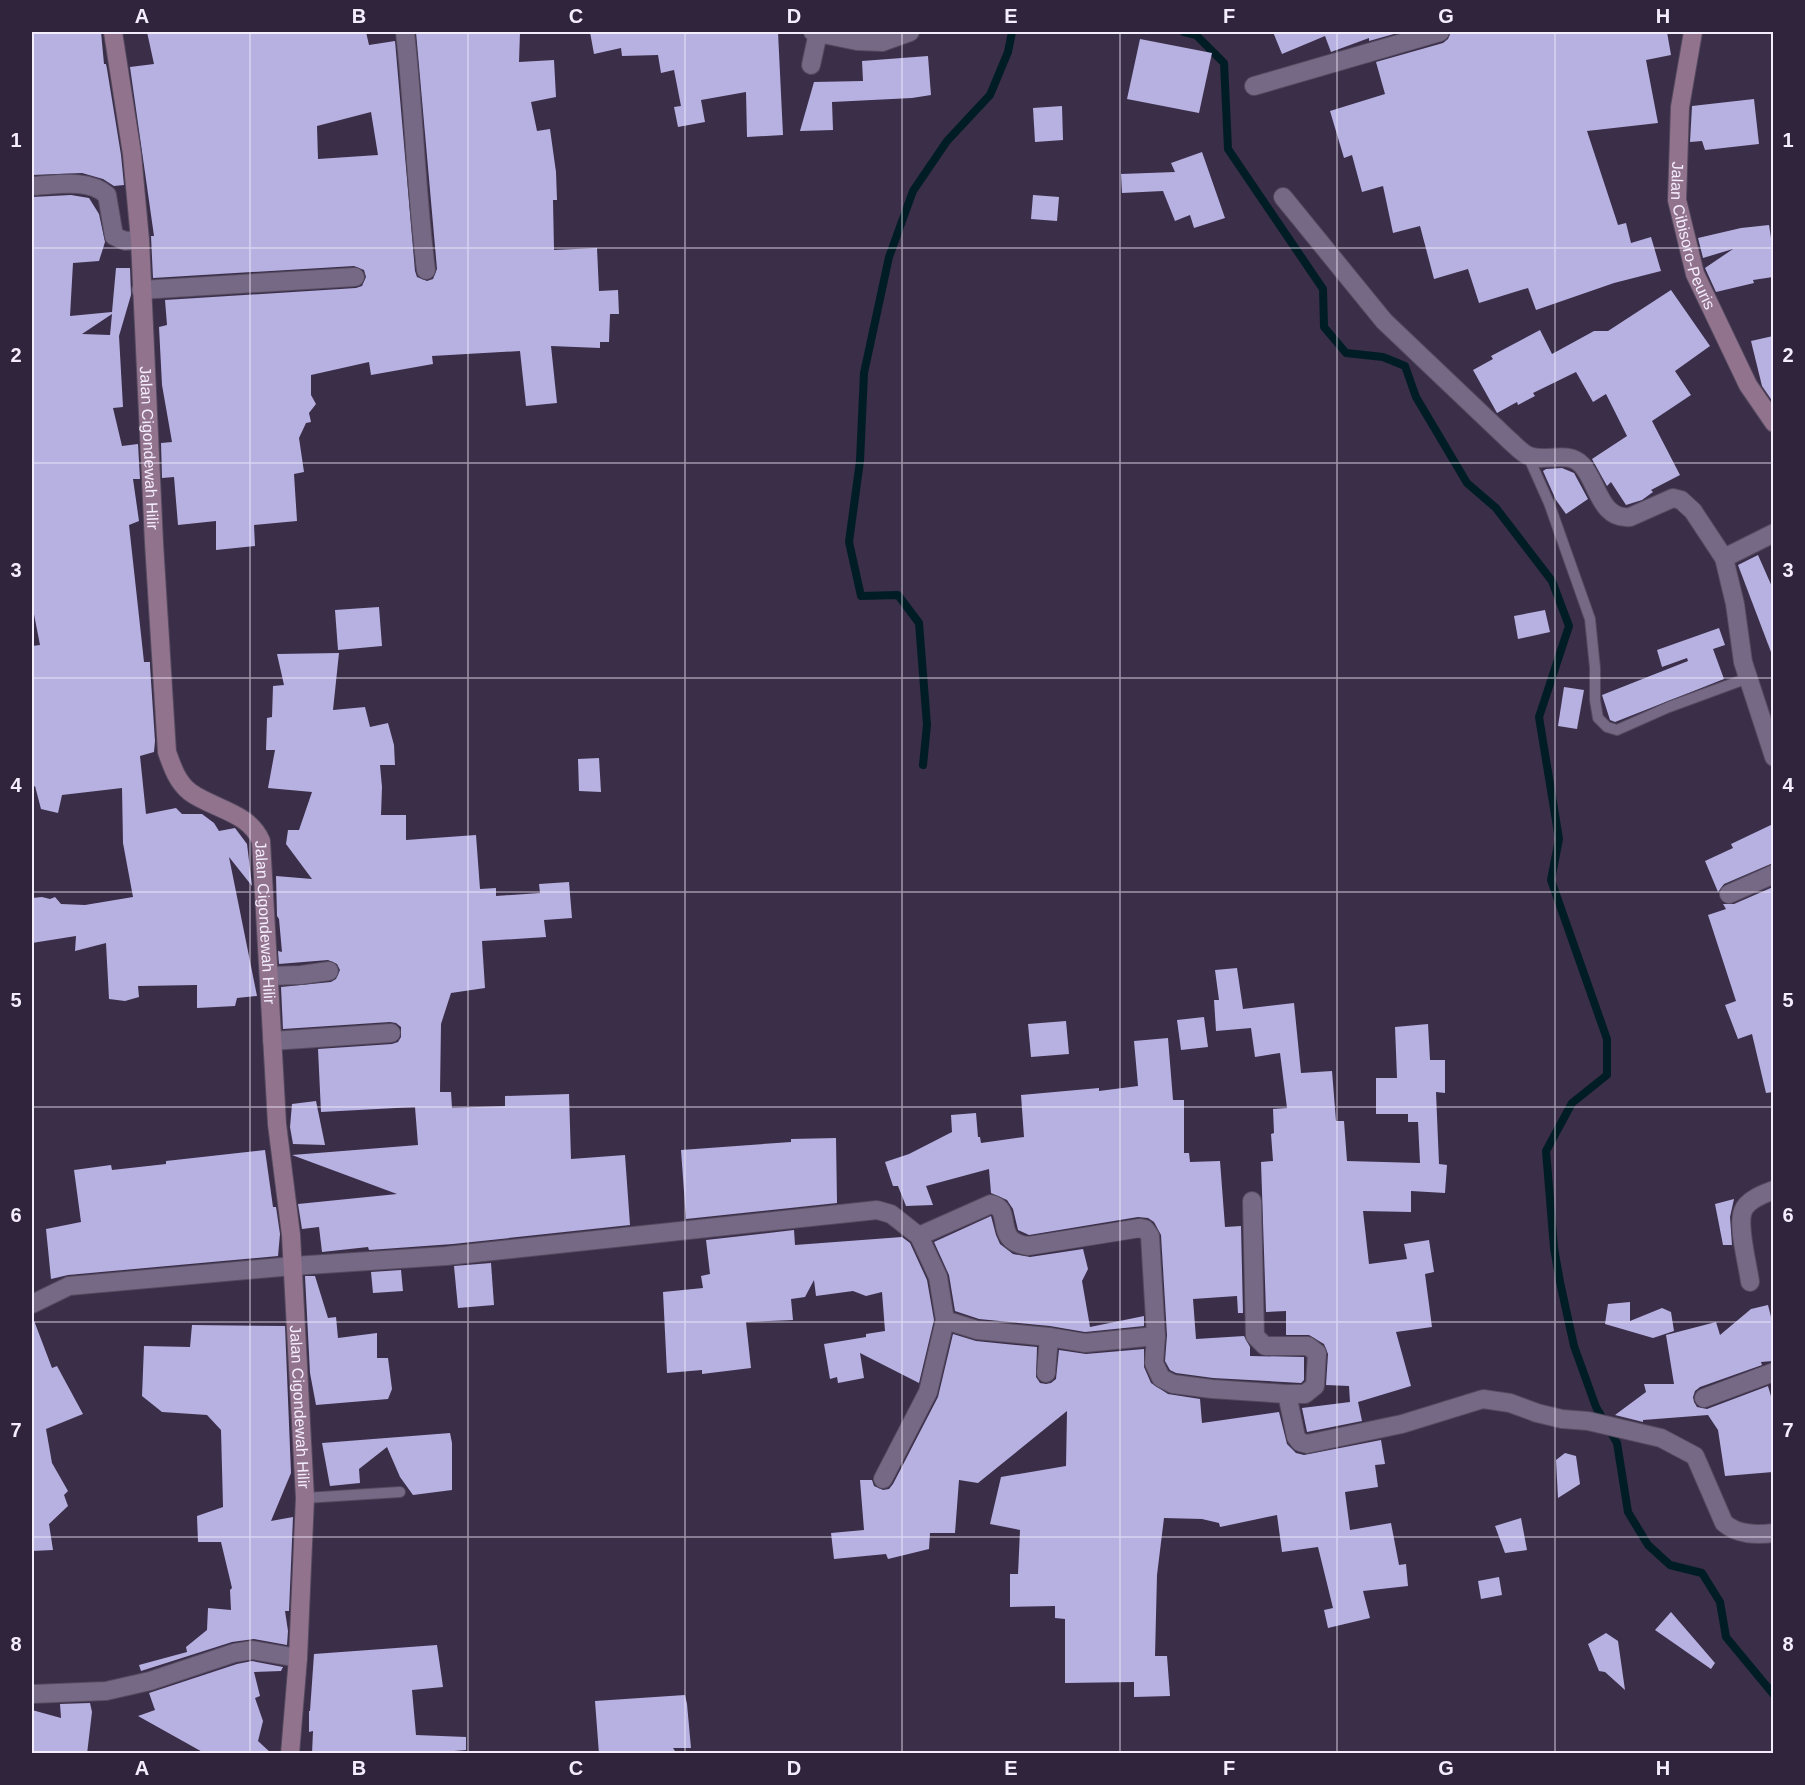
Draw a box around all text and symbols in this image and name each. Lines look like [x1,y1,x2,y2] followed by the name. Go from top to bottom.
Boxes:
[135,5,149,27] text: A
[352,5,366,27] text: B
[569,5,583,27] text: C
[787,5,801,27] text: D
[1004,5,1018,27] text: E
[1223,5,1235,27] text: F
[1438,5,1454,27] text: G
[1656,5,1670,27] text: H
[10,129,22,151] text: 1
[1782,129,1794,151] text: 1
[1669,161,1719,312] street label: Jalan Cibisoro-Peuris
[10,344,22,366] text: 2
[1782,344,1794,366] text: 2
[137,366,162,531] street label: Jalan Cigondewah Hilir
[10,559,22,581] text: 3
[1782,559,1794,581] text: 3
[10,774,22,796] text: 4
[1782,774,1794,796] text: 4
[252,840,279,1005] street label: Jalan Cigondewah Hilir
[10,989,22,1011] text: 5
[1782,989,1794,1011] text: 5
[10,1204,22,1226] text: 6
[1782,1204,1794,1226] text: 6
[287,1325,313,1490] street label: Jalan Cigondewah Hilir
[10,1419,22,1441] text: 7
[1782,1419,1794,1441] text: 7
[10,1633,22,1655] text: 8
[1782,1633,1794,1655] text: 8
[135,1757,149,1779] text: A
[352,1757,366,1779] text: B
[569,1757,583,1779] text: C
[787,1757,801,1779] text: D
[1004,1757,1018,1779] text: E
[1223,1757,1235,1779] text: F
[1438,1757,1454,1779] text: G
[1656,1757,1670,1779] text: H

